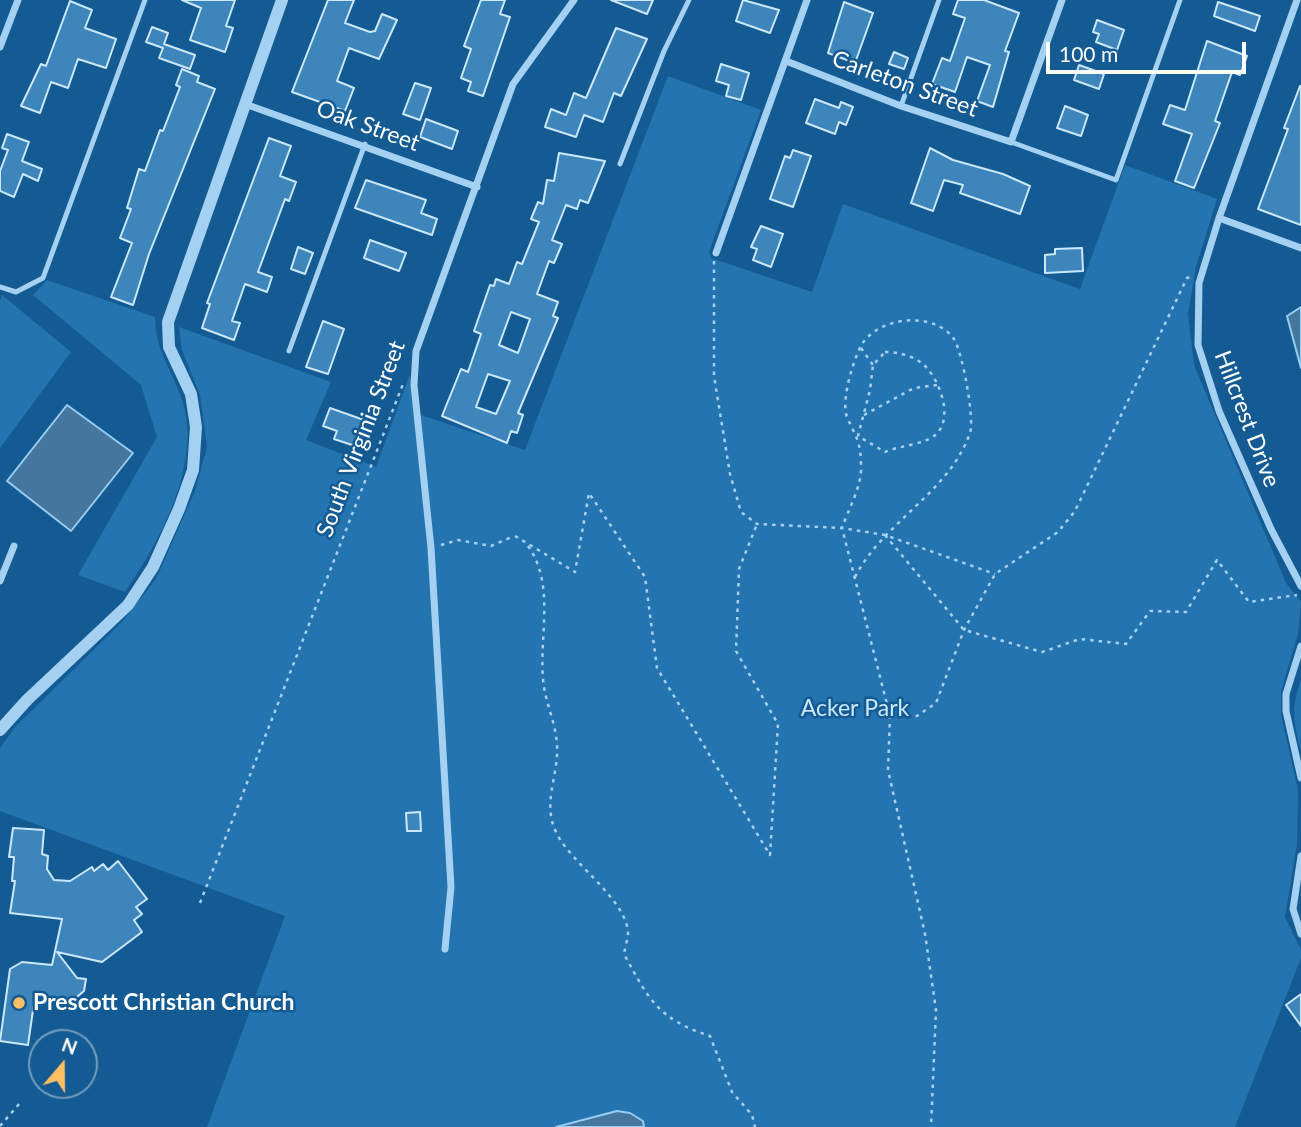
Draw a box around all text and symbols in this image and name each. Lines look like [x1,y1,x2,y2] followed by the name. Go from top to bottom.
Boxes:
[1049,28,1248,72] scale bar
[1059,41,1118,66] text: 100 m
[828,45,982,123] street label: Carleton Street
[313,95,423,157] street label: Oak Street
[311,337,411,541] street label: South Virginia Street
[1208,347,1286,491] street label: Hillcrest Drive
[801,695,909,723] park label: Acker Park
[33,989,295,1017] place label: Prescott Christian Church
[11,995,27,1011] marker: Prescott Christian Church
[28,1029,98,1099] north arrow
[59,1032,80,1059] text: N

